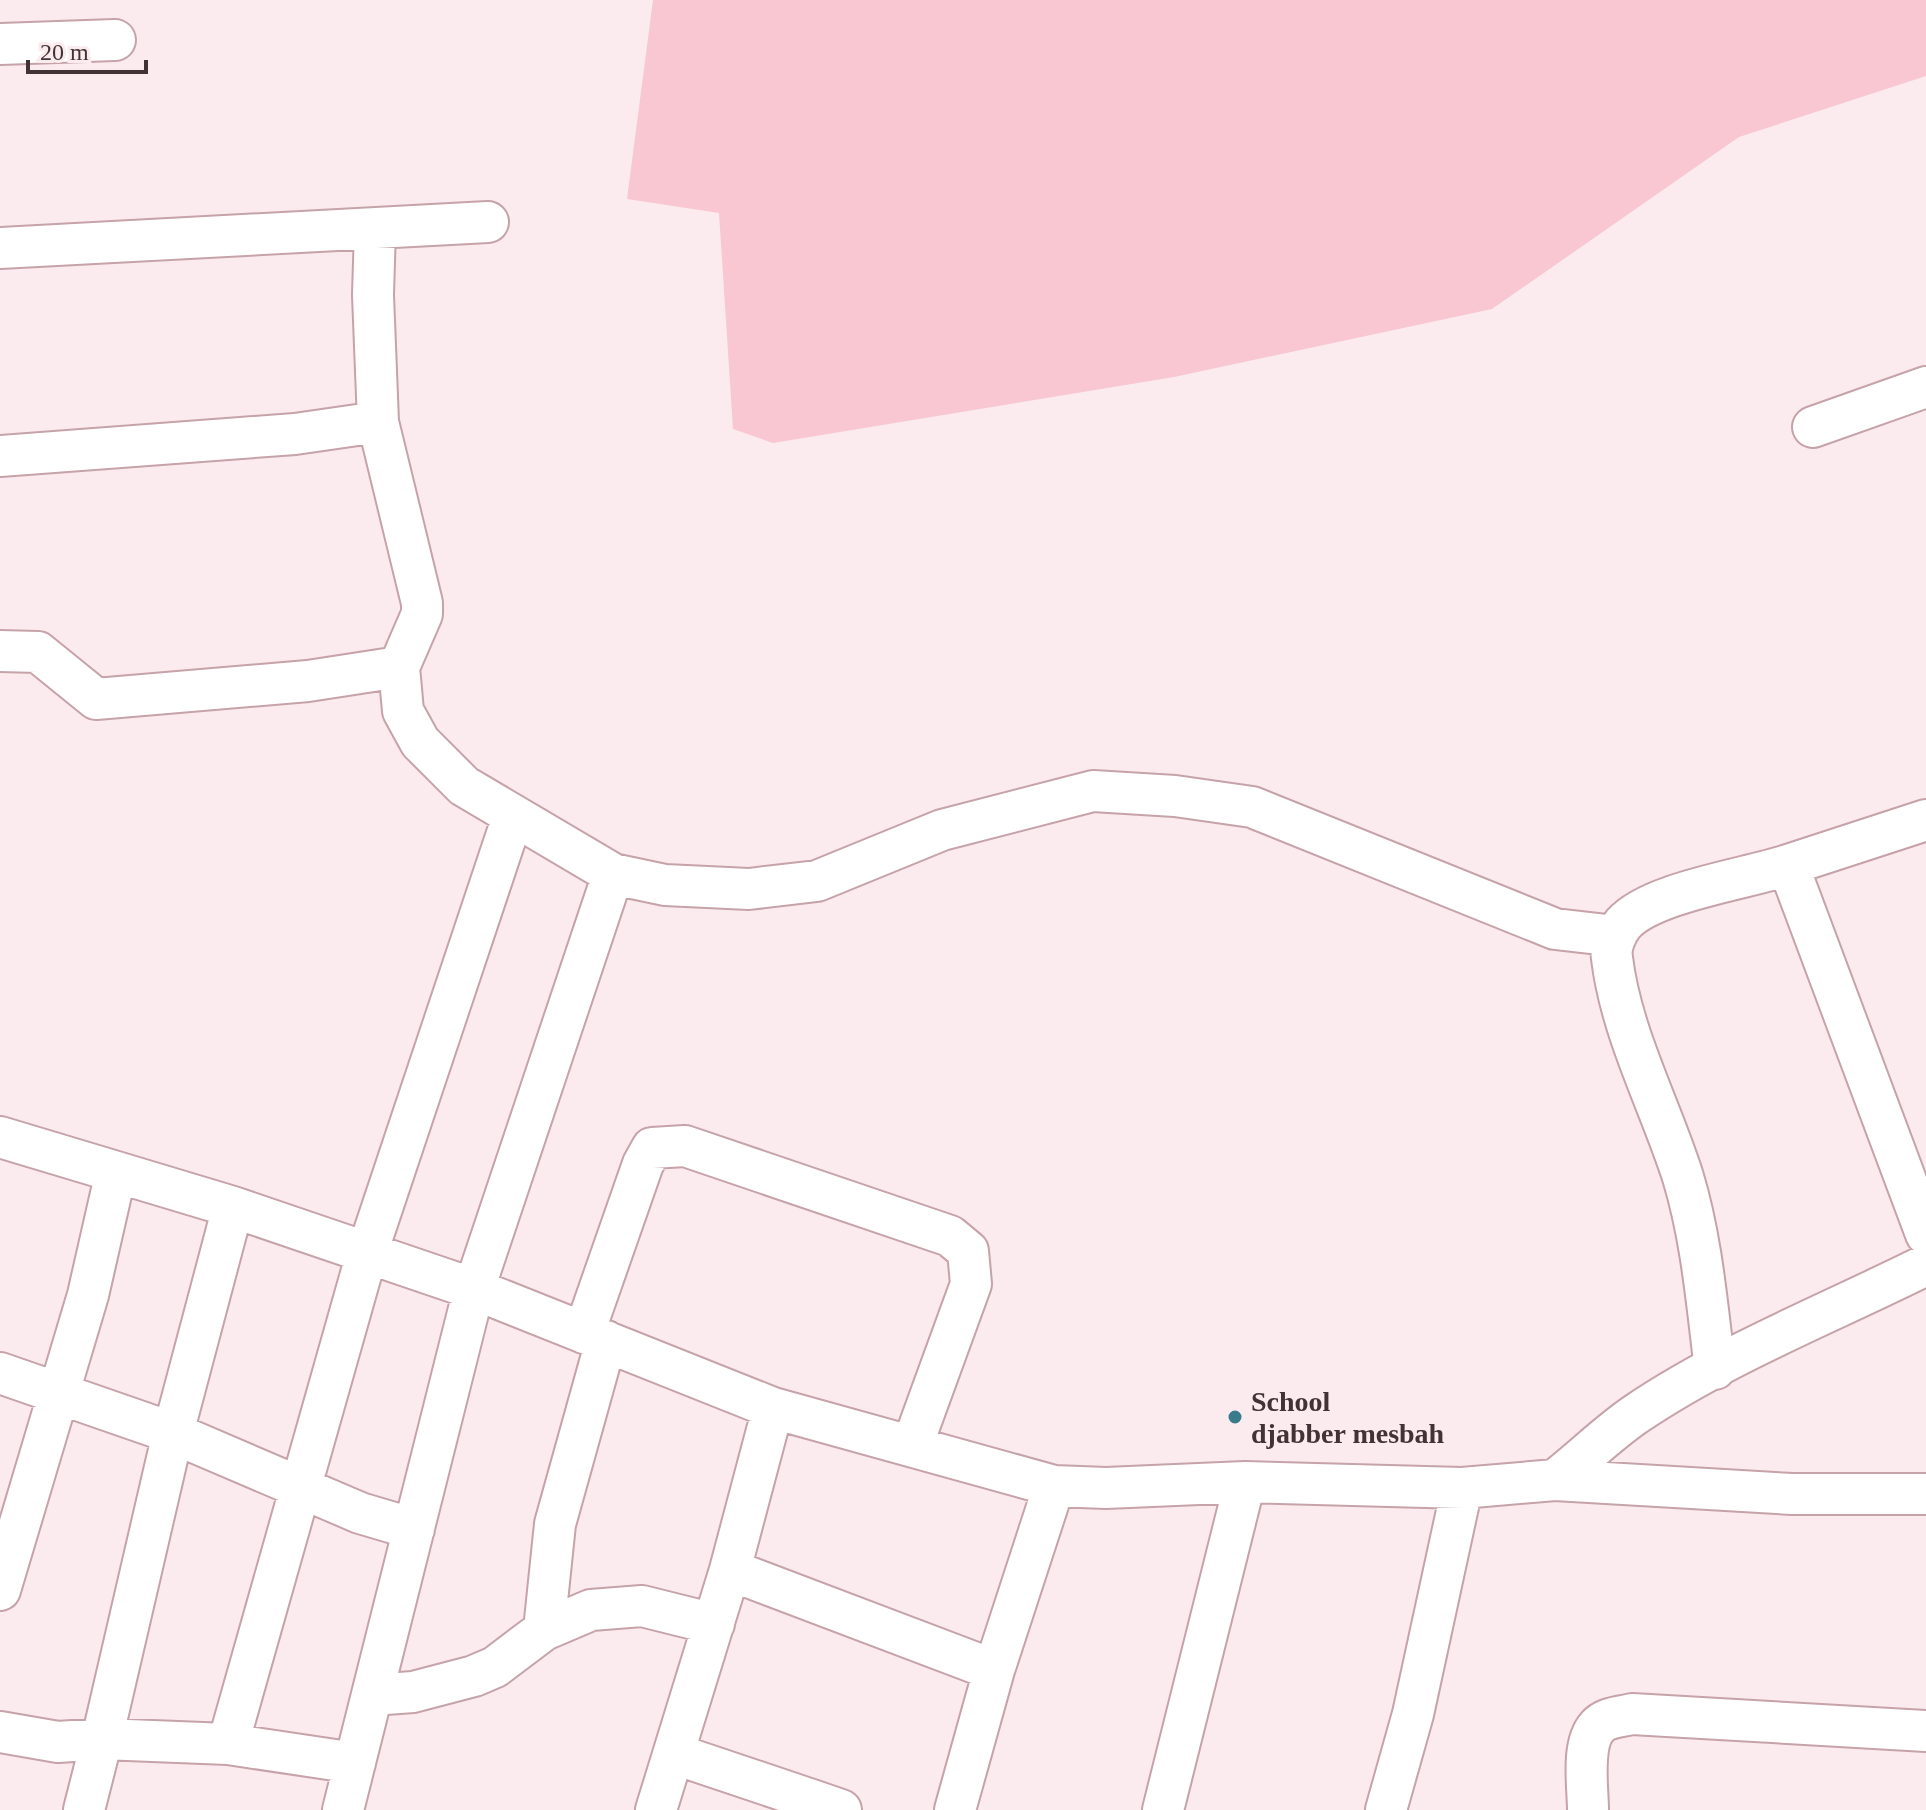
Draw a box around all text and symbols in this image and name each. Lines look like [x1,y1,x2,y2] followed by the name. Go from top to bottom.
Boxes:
[28,24,146,74] scale bar
[40,39,89,65] text: 20 m
[1251,1386,1445,1449] place label: School djabber mesbah
[1226,1408,1244,1426] marker: School djabber mesbah

